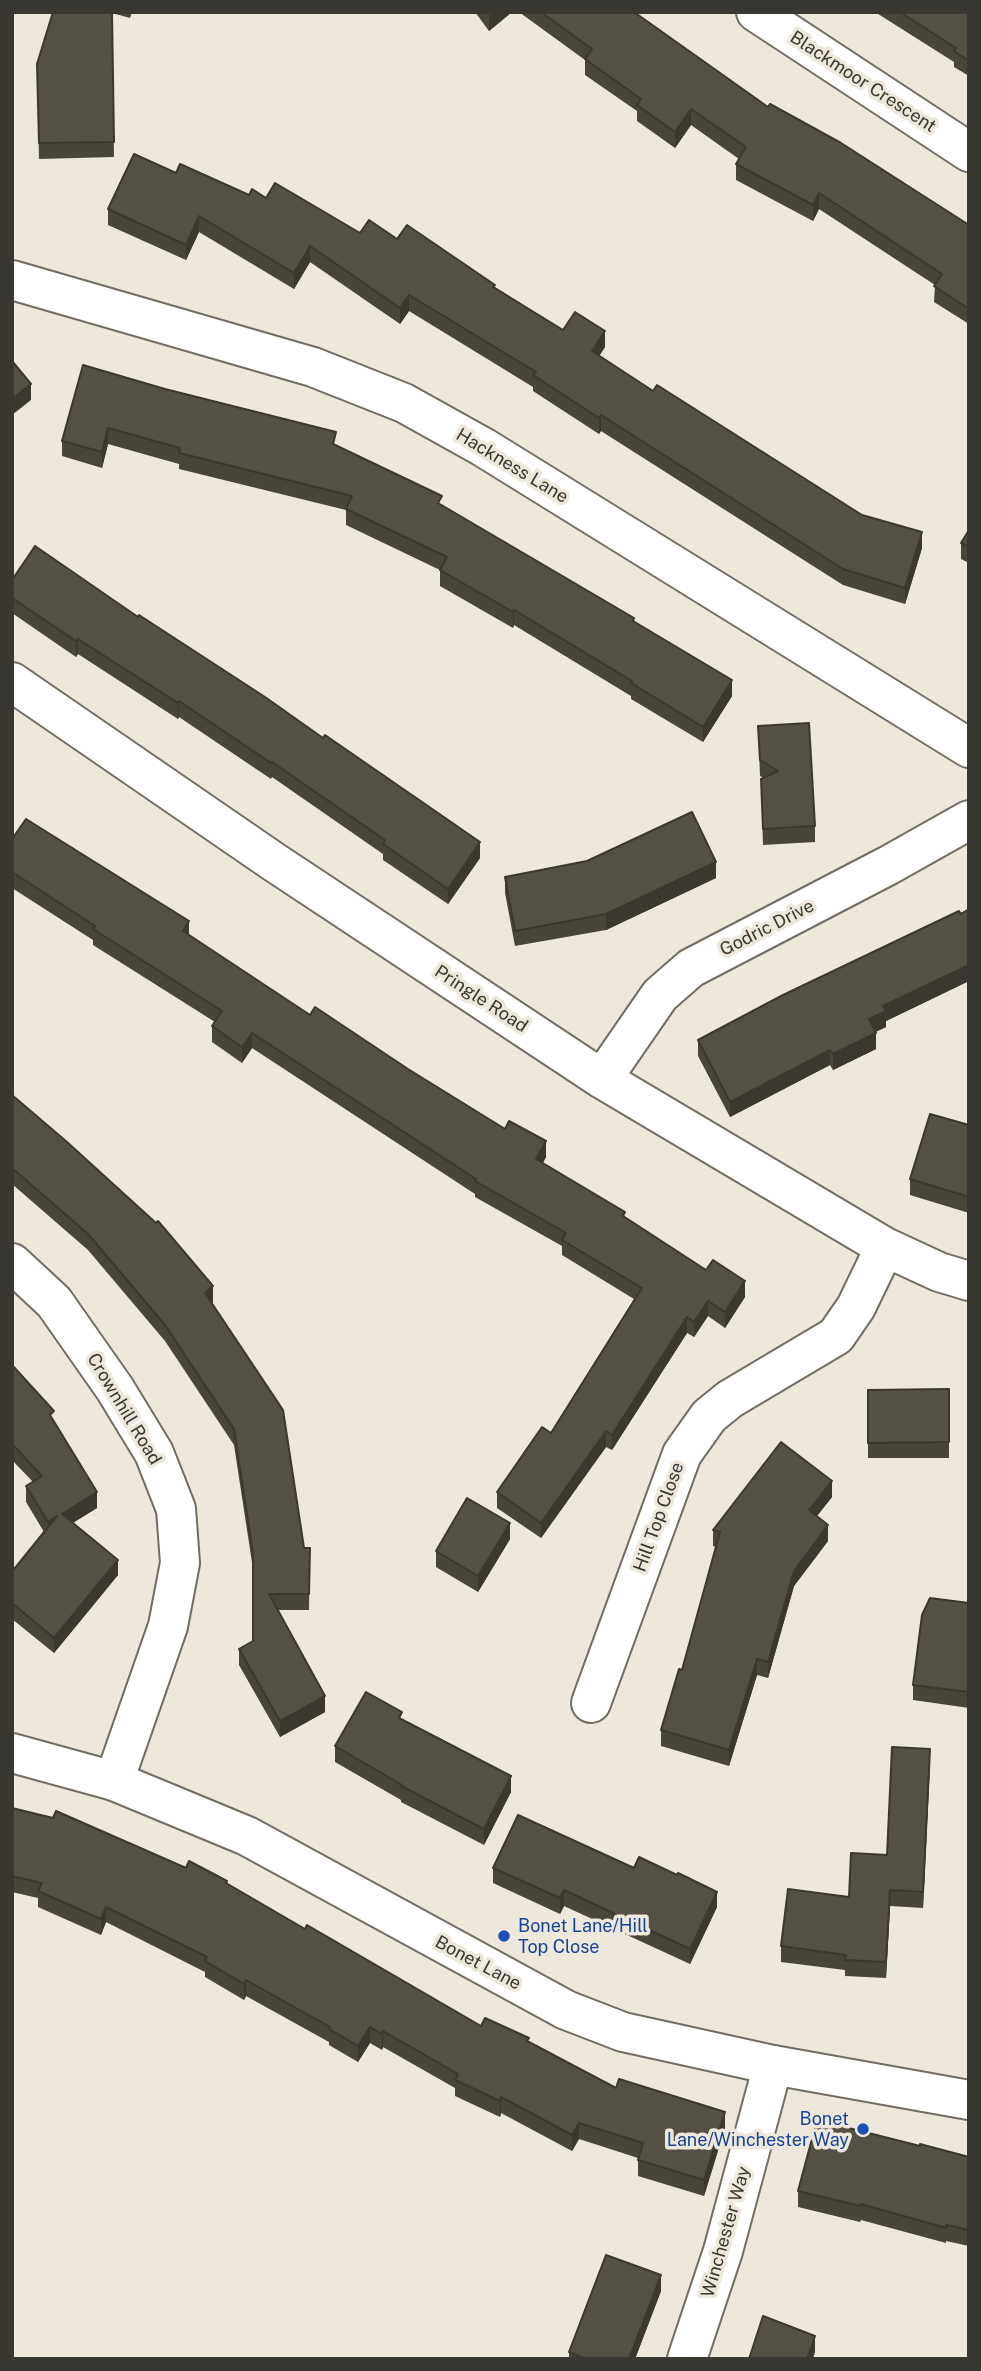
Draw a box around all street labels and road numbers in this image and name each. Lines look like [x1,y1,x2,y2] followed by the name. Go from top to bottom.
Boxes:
[786,27,940,137] street label: Blackmoor Crescent
[452,424,572,508] street label: Hackness Lane
[716,895,818,961] street label: Godric Drive
[430,961,532,1037] street label: Pringle Road
[82,1349,166,1469] street label: Crownhill Road
[629,1459,689,1575] street label: Hill Top Close
[431,1931,525,1995] street label: Bonet Lane
[697,2164,755,2300] street label: Winchester Way

